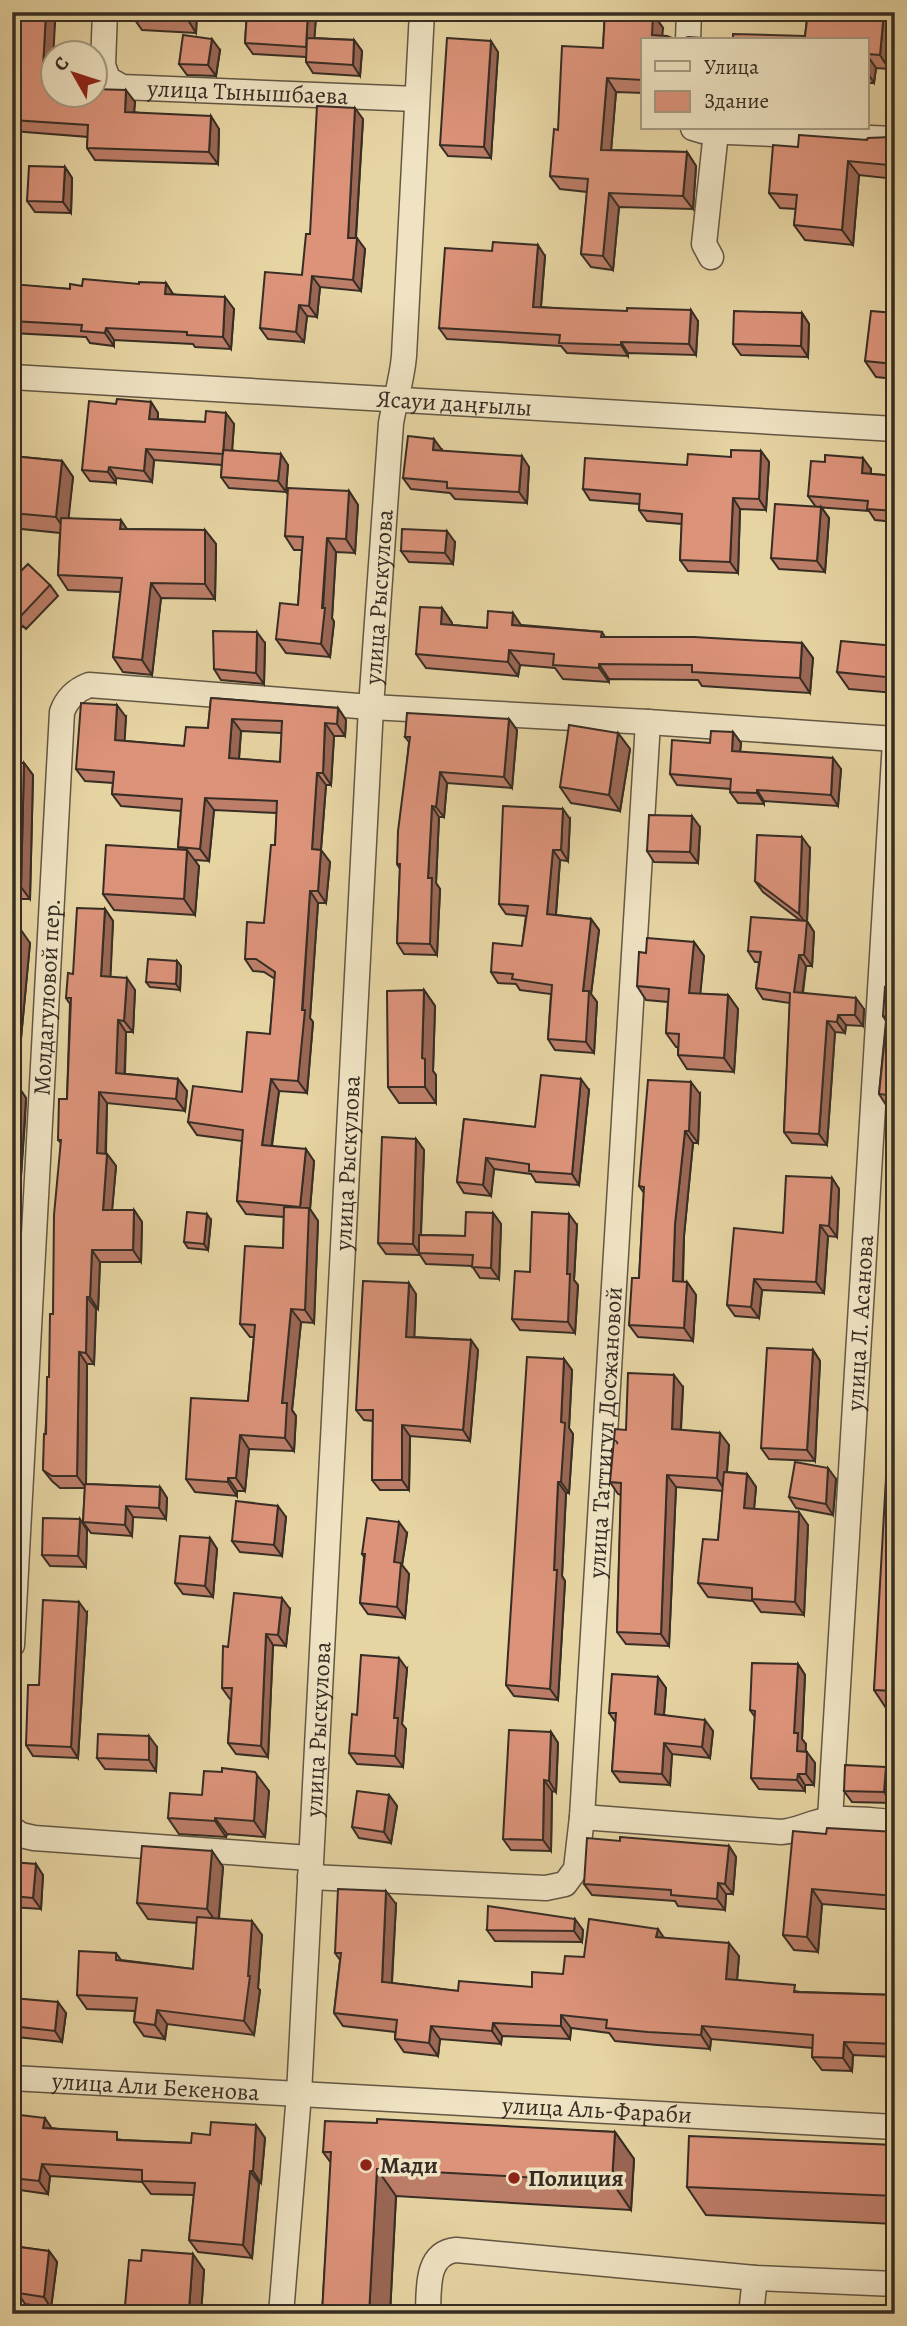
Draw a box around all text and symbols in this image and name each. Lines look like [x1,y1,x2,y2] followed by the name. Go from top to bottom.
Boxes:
[38,38,108,108] north arrow
[641,38,869,130] legend
[48,51,75,77] text: С
[704,53,759,81] text: Улица
[146,72,349,112] street label: улица Тынышбаева
[704,87,769,115] text: Здание
[375,382,533,424] street label: Ясауи даңғылы
[357,508,401,686] street label: улица Рыскулова
[25,897,68,1097] street label: Молдагуловой пер.
[327,1075,368,1252] street label: улица Рыскулова
[839,1234,881,1413] street label: улица Л. Асанова
[580,1286,630,1580] street label: улица Таттигул Досжановой
[297,1641,338,1819] street label: улица Рыскулова
[50,2065,260,2108] street label: улица Али Бекенова
[500,2089,693,2131] street label: улица Аль-Фараби
[380,2149,438,2181] place label: Мади
[358,2157,374,2173] marker: Мади
[528,2162,624,2194] place label: Полиция
[506,2170,522,2186] marker: Полиция

